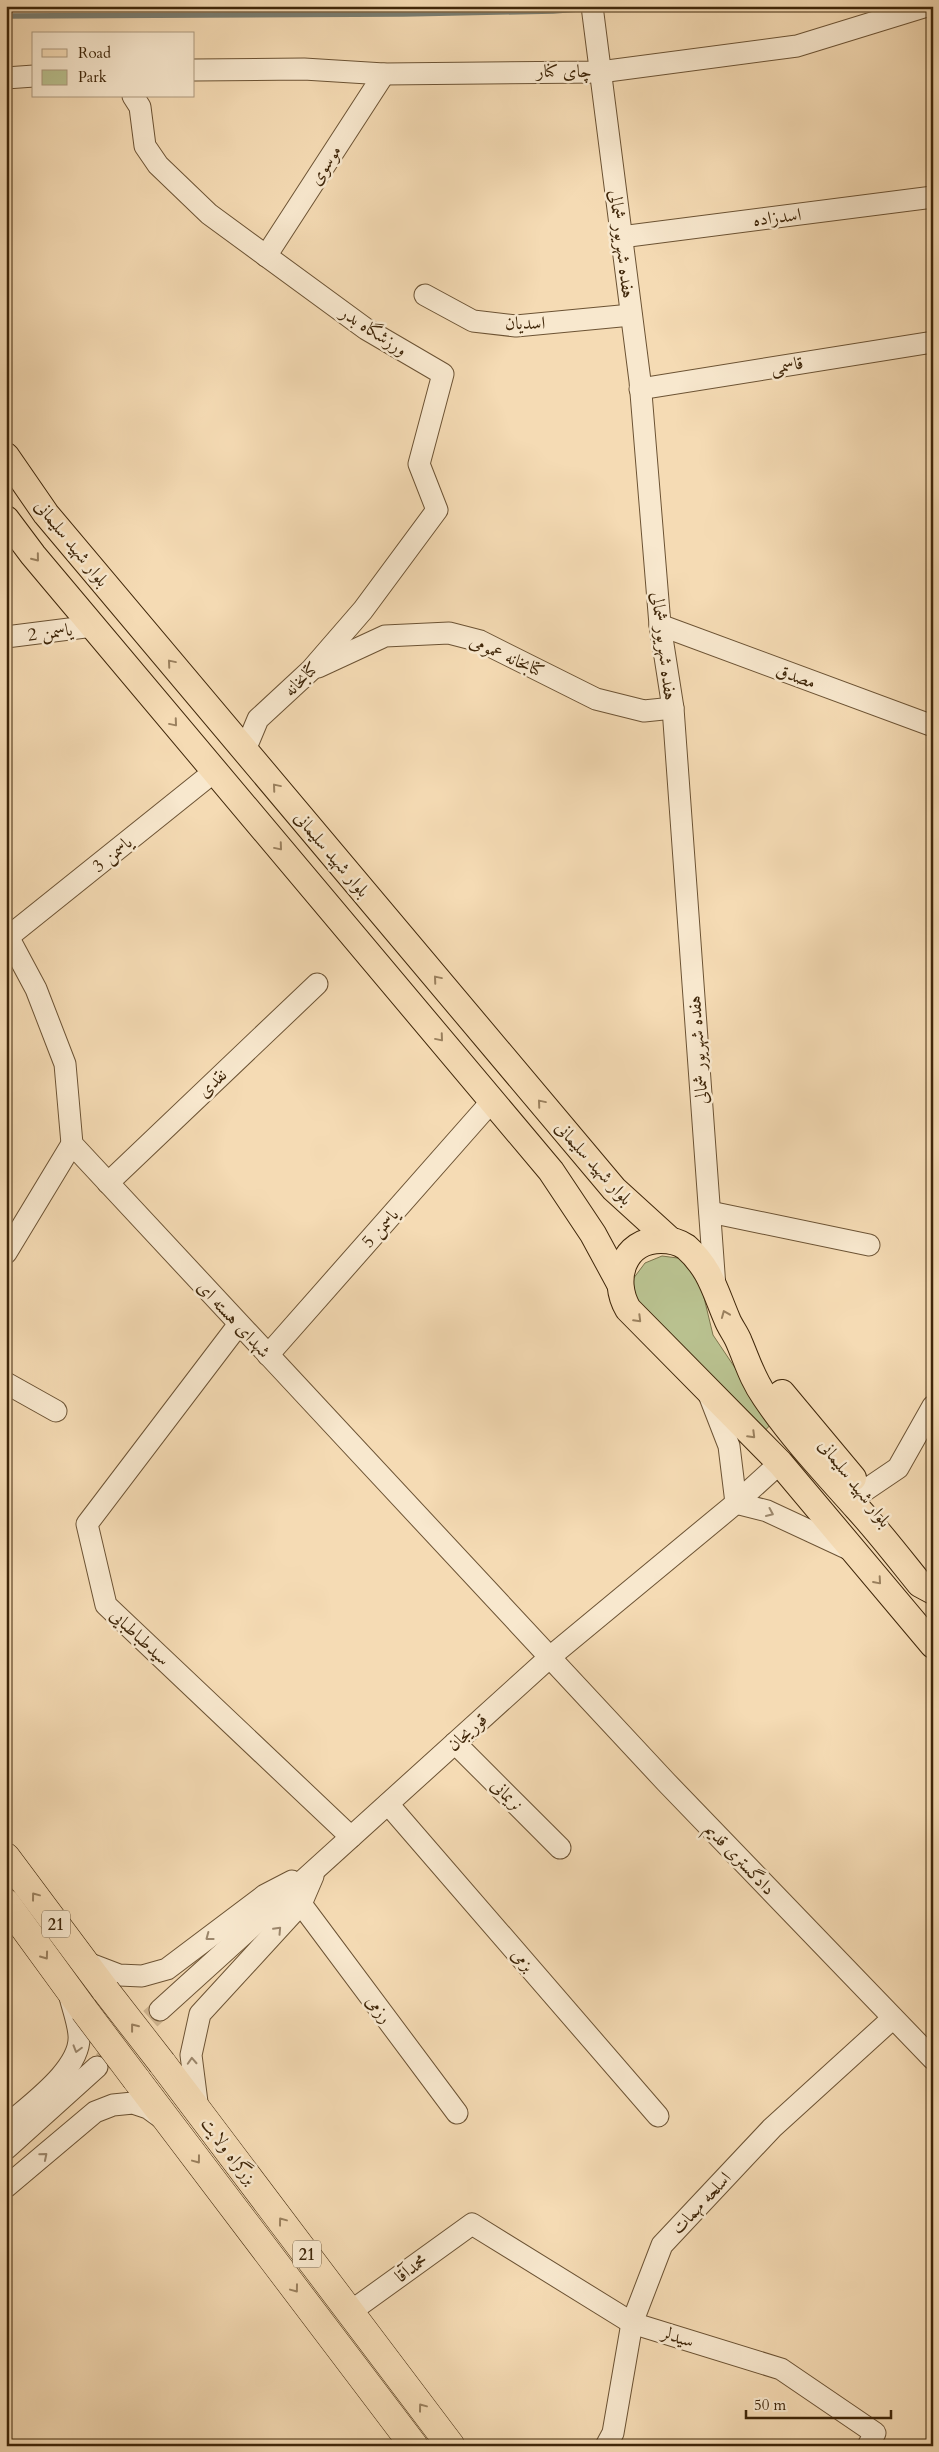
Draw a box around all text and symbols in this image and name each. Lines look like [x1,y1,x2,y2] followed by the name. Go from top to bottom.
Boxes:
[32,32,195,98] legend
[78,43,111,63] text: Road
[534,59,592,84] street label: چای کنار
[78,67,107,87] text: Park
[303,140,348,190] street label: موسوی
[602,188,641,300] street label: هفده شهریور شمالی
[751,202,803,233] street label: اسدزاده
[334,299,412,362] street label: ورزشگاه بدر
[505,311,546,336] street label: اسدیان
[769,351,805,380] street label: قاسمی
[29,494,115,592] street label: بلوار شهید سلیمانی
[31,552,39,561] one-way arrow
[644,590,683,702] street label: هفده شهریور شمالی
[26,617,76,648] street label: یاسمن 2
[465,629,548,684] street label: کتابخانه عمومی
[278,656,324,702] street label: کتابخانه
[772,658,819,695] street label: مصدق
[169,660,177,669] one-way arrow
[169,717,178,726] one-way arrow
[273,784,282,793] one-way arrow
[288,806,375,903] street label: بلوار شهید سلیمانی
[87,829,139,878] street label: یاسمن 3
[273,841,282,850] one-way arrow
[433,975,442,984] one-way arrow
[682,995,715,1105] street label: هفده شهریور شمالی
[434,1033,443,1042] one-way arrow
[192,1063,233,1104] street label: نقدی
[539,1100,547,1109] one-way arrow
[549,1116,638,1211] street label: بلوار شهید سلیمانی
[356,1202,406,1254] street label: یاسمن 5
[191,1275,276,1364] street label: شهدای هسته ای
[721,1311,731,1319] one-way arrow
[633,1313,642,1322] one-way arrow
[746,1429,755,1438] one-way arrow
[812,1434,897,1533] street label: بلوار شهید سلیمانی
[765,1507,774,1518] one-way arrow
[872,1575,881,1584] one-way arrow
[104,1603,175,1672] street label: سیدطباطبایی
[442,1708,493,1757] street label: قوریجان
[485,1774,528,1817] street label: نریمانی
[697,1818,780,1903] street label: دادگستری قدیم
[32,1892,41,1902] one-way arrow
[42,1910,70,1938] road number: 21
[272,1927,281,1936] one-way arrow
[206,1932,215,1940] one-way arrow
[505,1943,540,1978] street label: بزمی
[39,1950,48,1960] one-way arrow
[360,1990,398,2029] street label: رزمی
[132,2024,140,2033] one-way arrow
[72,2044,82,2052] one-way arrow
[186,2057,197,2065] one-way arrow
[195,2112,262,2190] street label: بزرگراه ولایت
[38,2152,47,2161] one-way arrow
[191,2154,200,2163] one-way arrow
[666,2166,737,2240] street label: اسلحه مهمات
[279,2217,288,2227] one-way arrow
[293,2240,321,2268] road number: 21
[390,2248,433,2289] street label: محمدآقا
[290,2283,298,2292] one-way arrow
[657,2320,697,2354] street label: سیدلر
[746,2387,892,2419] scale bar
[754,2395,786,2415] text: 50 m
[419,2403,428,2413] one-way arrow

